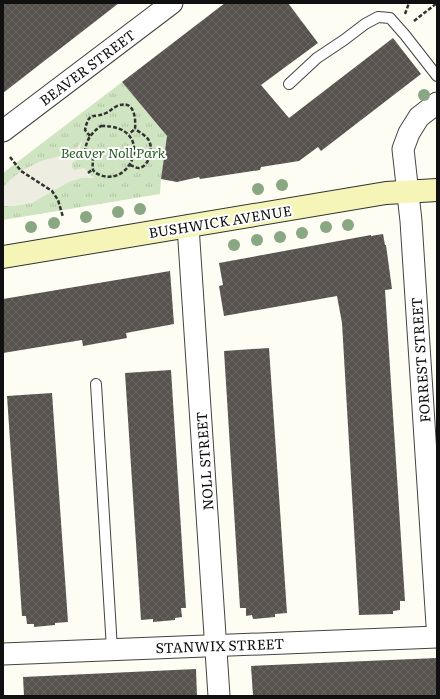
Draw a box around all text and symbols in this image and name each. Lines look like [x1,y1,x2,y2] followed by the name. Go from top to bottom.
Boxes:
[35,24,139,110] street label: BEAVER STREET
[60,142,166,162] park label: Beaver Noll Park
[147,200,293,242] street label: BUSHWICK AVENUE
[406,297,434,423] street label: FORREST STREET
[191,411,217,511] street label: NOLL STREET
[155,633,285,657] street label: STANWIX STREET

